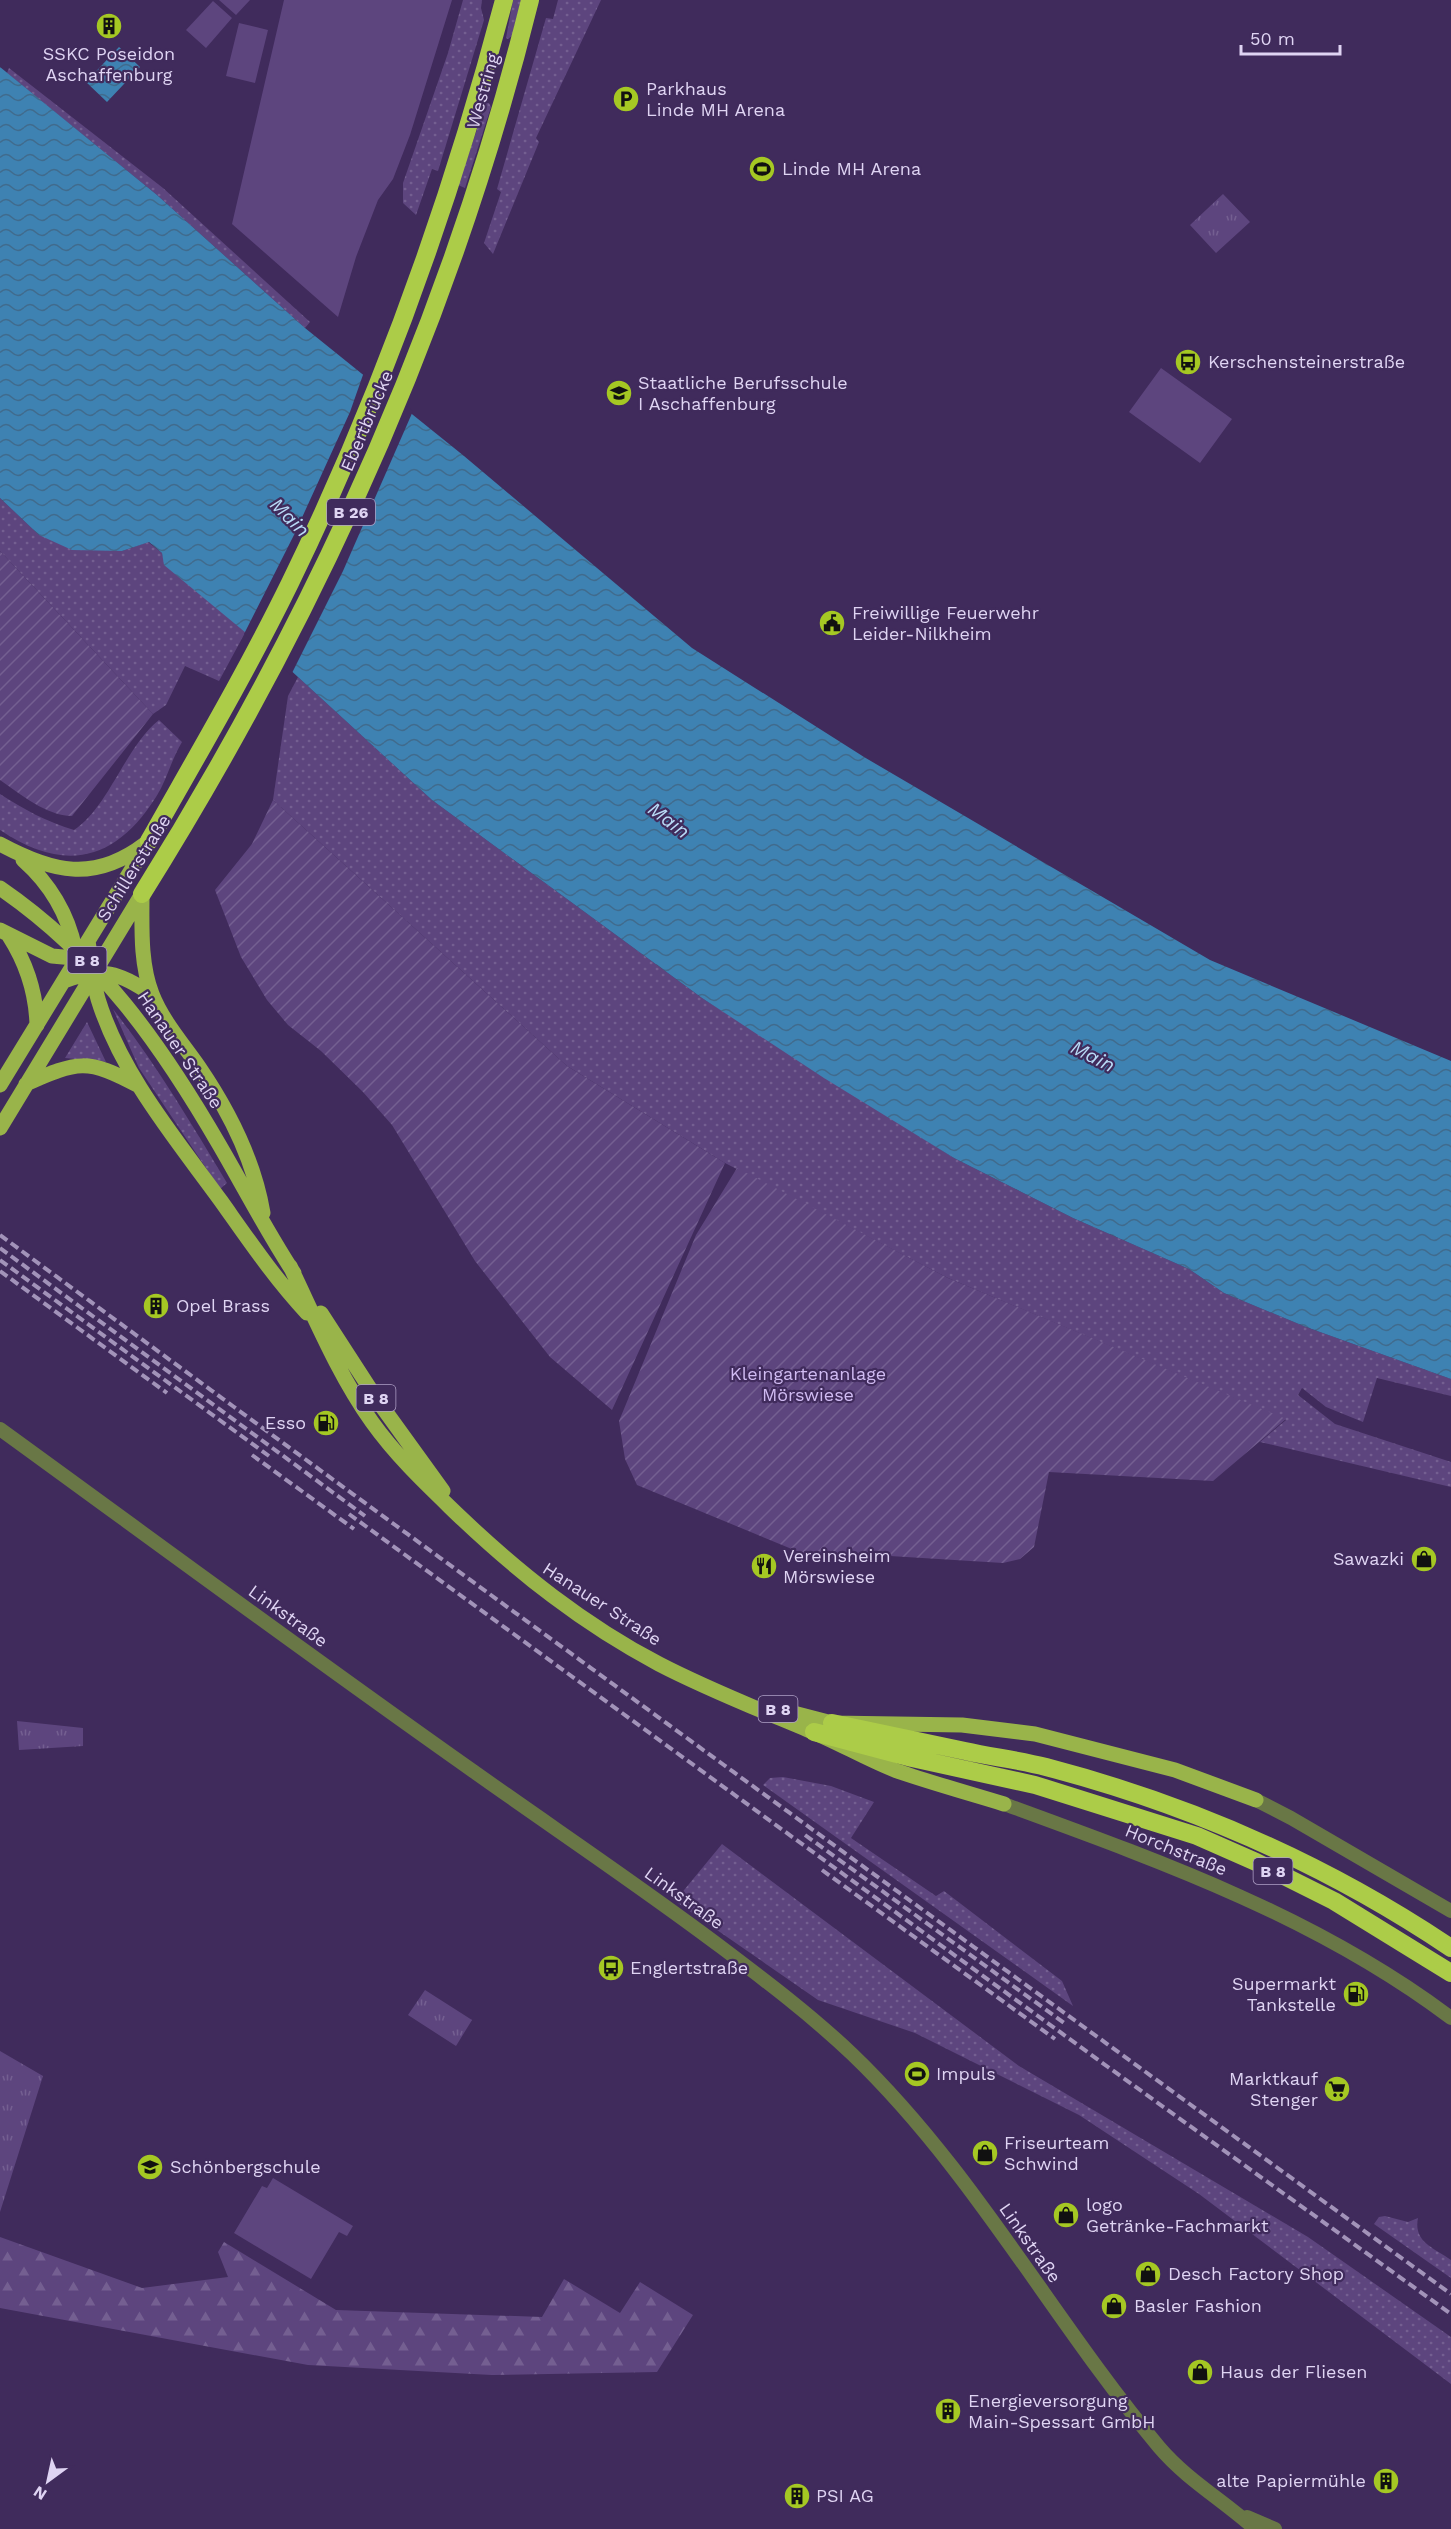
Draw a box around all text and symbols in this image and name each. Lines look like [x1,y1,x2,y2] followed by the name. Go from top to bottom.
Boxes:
[94,11,124,41] building icon: SSKC Poseidon Aschaffenburg
[1241,18,1340,56] scale bar
[1250,28,1295,49] text: 50 m
[43,43,175,85] place label: SSKC Poseidon Aschaffenburg
[462,51,503,131] street label: Westring
[646,78,785,120] place label: Parkhaus Linde MH Arena
[611,84,641,114] parking icon: Parkhaus Linde MH Arena
[747,154,777,184] sports icon: Linde MH Arena
[782,158,921,179] place label: Linde MH Arena
[1173,347,1203,377] bus stop icon: Kerschensteinerstraße
[1208,351,1405,372] place label: Kerschensteinerstraße
[336,367,397,474] street label: Ebertbrücke
[638,372,848,414] place label: Staatliche Berufsschule I Aschaffenburg
[604,378,634,408] school or university icon: Staatliche Berufsschule I Aschaffenburg
[265,492,315,542] water label: Main
[327,499,375,525] road number: B 26
[852,602,1039,644] place label: Freiwillige Feuerwehr Leider-Nilkheim
[817,608,847,638] public building icon: Freiwillige Feuerwehr Leider-Nilkheim
[643,797,695,843] water label: Main
[92,811,175,925] street label: Schillerstraße
[68,947,106,973] road number: B 8
[133,987,227,1112] street label: Hanauer Straße
[1067,1035,1119,1077] water label: Main
[141,1291,171,1321] building icon: Opel Brass
[176,1295,270,1316] place label: Opel Brass
[730,1363,886,1405] park label: Kleingartenanlage Mörswiese
[356,1385,395,1411] road number: B 8
[311,1408,341,1438] fuel station icon: Esso
[265,1412,306,1433] place label: Esso
[1409,1544,1439,1574] shop icon: Sawazki
[783,1545,891,1587] place label: Vereinsheim Mörswiese
[1333,1548,1404,1569] place label: Sawazki
[749,1551,779,1581] restaurant icon: Vereinsheim Mörswiese
[539,1557,665,1650] street label: Hanauer Straße
[245,1580,332,1651] street label: Linkstraße
[758,1696,798,1722] road number: B 8
[1122,1820,1230,1879] street label: Horchstraße
[1254,1858,1292,1884] road number: B 8
[641,1862,728,1933] street label: Linkstraße
[596,1953,626,1983] bus stop icon: Englertstraße
[630,1957,748,1978] place label: Englertstraße
[1232,1973,1336,2015] place label: Supermarkt Tankstelle
[1341,1979,1371,2009] fuel station icon: Supermarkt Tankstelle
[902,2059,932,2089] sports icon: Impuls
[936,2063,996,2084] place label: Impuls
[1229,2068,1318,2110] place label: Marktkauf Stenger
[1322,2074,1352,2104] supermarket icon: Marktkauf Stenger
[1004,2132,1109,2174] place label: Friseurteam Schwind
[970,2138,1000,2168] shop icon: Friseurteam Schwind
[135,2152,165,2182] school or university icon: Schönbergschule
[170,2156,321,2177] place label: Schönbergschule
[1086,2194,1269,2236] place label: logo Getränke-Fachmarkt
[995,2199,1066,2287] street label: Linkstraße
[1051,2200,1081,2230] shop icon: logo Getränke-Fachmarkt
[1133,2259,1163,2289] shop icon: Desch Factory Shop
[1168,2263,1344,2284] place label: Desch Factory Shop
[1099,2291,1129,2321] shop icon: Basler Fashion
[1134,2295,1262,2316] place label: Basler Fashion
[1185,2357,1215,2387] shop icon: Haus der Fliesen
[1220,2361,1367,2382] place label: Haus der Fliesen
[968,2390,1155,2432] place label: Energieversorgung Main-Spessart GmbH
[933,2396,963,2426] building icon: Energieversorgung Main-Spessart GmbH
[18,2451,78,2511] north arrow
[1371,2466,1401,2496] building icon: alte Papiermühle
[1216,2470,1366,2491] place label: alte Papiermühle
[782,2481,812,2511] building icon: PSI AG
[30,2482,50,2504] text: N
[816,2485,874,2506] place label: PSI AG

